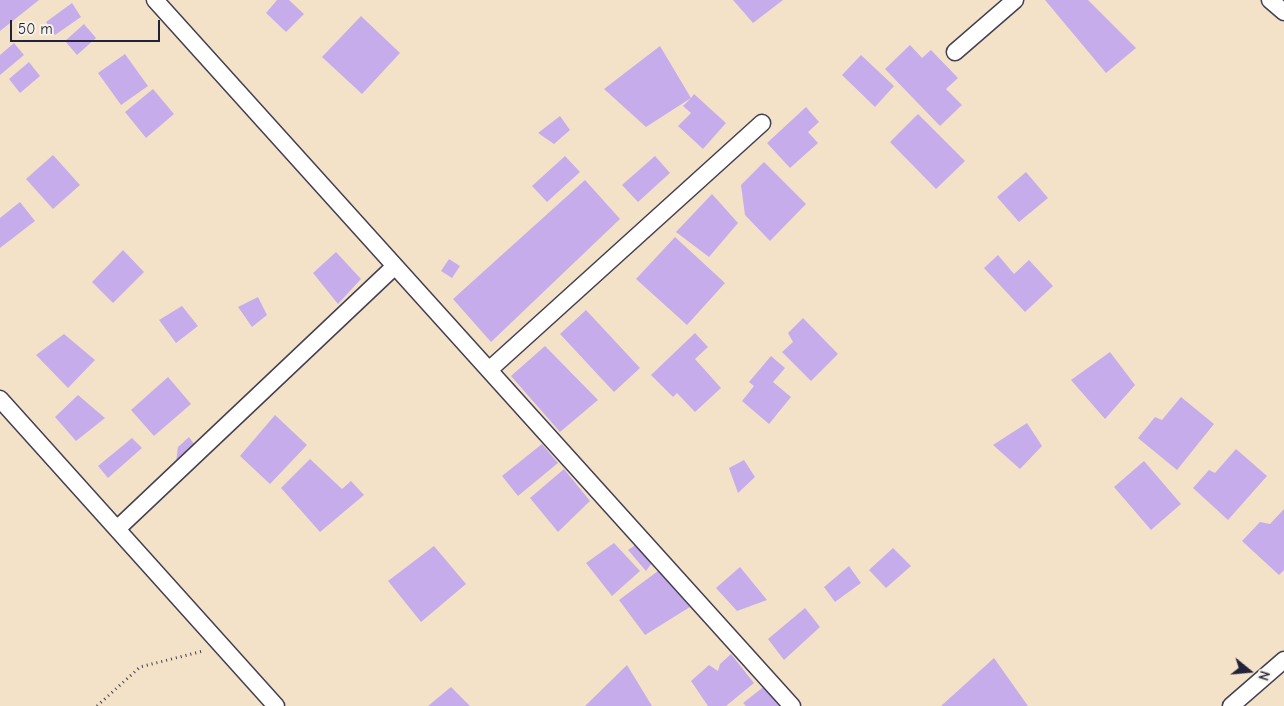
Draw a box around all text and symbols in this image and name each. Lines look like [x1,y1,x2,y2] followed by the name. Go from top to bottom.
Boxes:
[12,10,162,42] scale bar
[18,20,53,38] text: 50 m
[1224,646,1274,696] north arrow
[1254,669,1273,682] text: N

